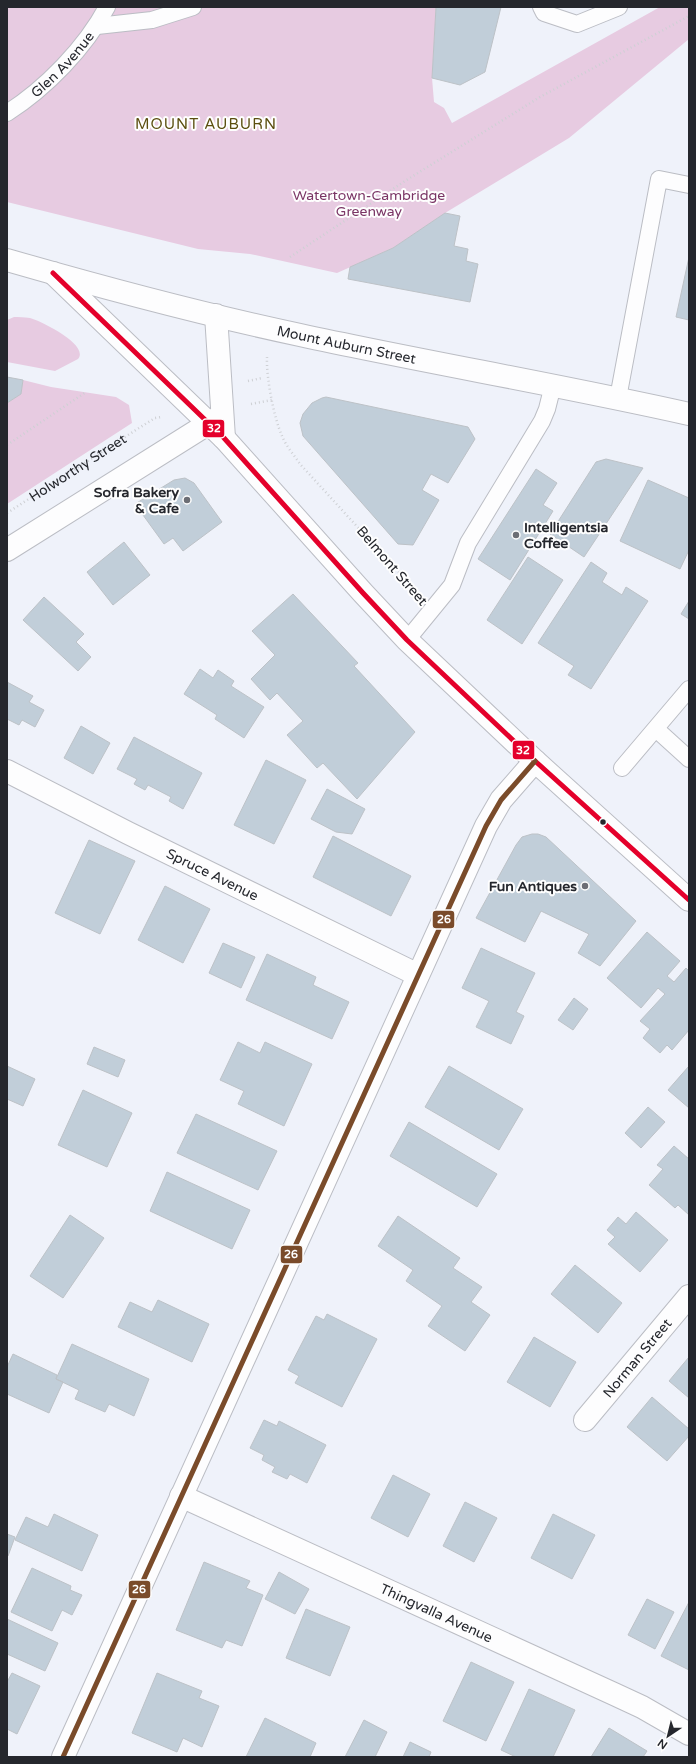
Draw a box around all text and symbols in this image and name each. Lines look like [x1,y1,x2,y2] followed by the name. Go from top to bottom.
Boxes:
[27,28,97,101] street label: Glen Avenue
[135,115,277,133] district label: MOUNT AUBURN
[293,187,445,220] park label: Watertown-Cambridge Greenway
[275,322,418,367] street label: Mount Auburn Street
[202,419,225,438] line badge: 32
[207,422,221,435] text: 32
[26,430,130,505] street label: Holworthy Street
[94,484,179,517] place label: Sofra Bakery & Cafe
[182,495,192,505] marker: Sofra Bakery & Cafe
[524,519,609,552] place label: Intelligentsia Coffee
[353,523,432,610] street label: Belmont Street
[511,530,521,540] marker: Intelligentsia Coffee
[512,740,535,760] line badge: 32
[516,744,530,757] text: 32
[598,817,608,827] unlabelled marker
[164,845,261,904] street label: Spruce Avenue
[489,878,577,895] place label: Fun Antiques
[580,881,590,891] marker: Fun Antiques
[432,910,455,929] line badge: 26
[437,913,451,926] text: 26
[280,1245,303,1264] line badge: 26
[284,1248,298,1261] text: 26
[599,1314,675,1401] street label: Norman Street
[128,1580,151,1599] line badge: 26
[378,1580,496,1646] street label: Thingvalla Avenue
[132,1583,146,1596] text: 26
[648,1716,688,1756] north arrow
[655,1736,670,1752] text: N

